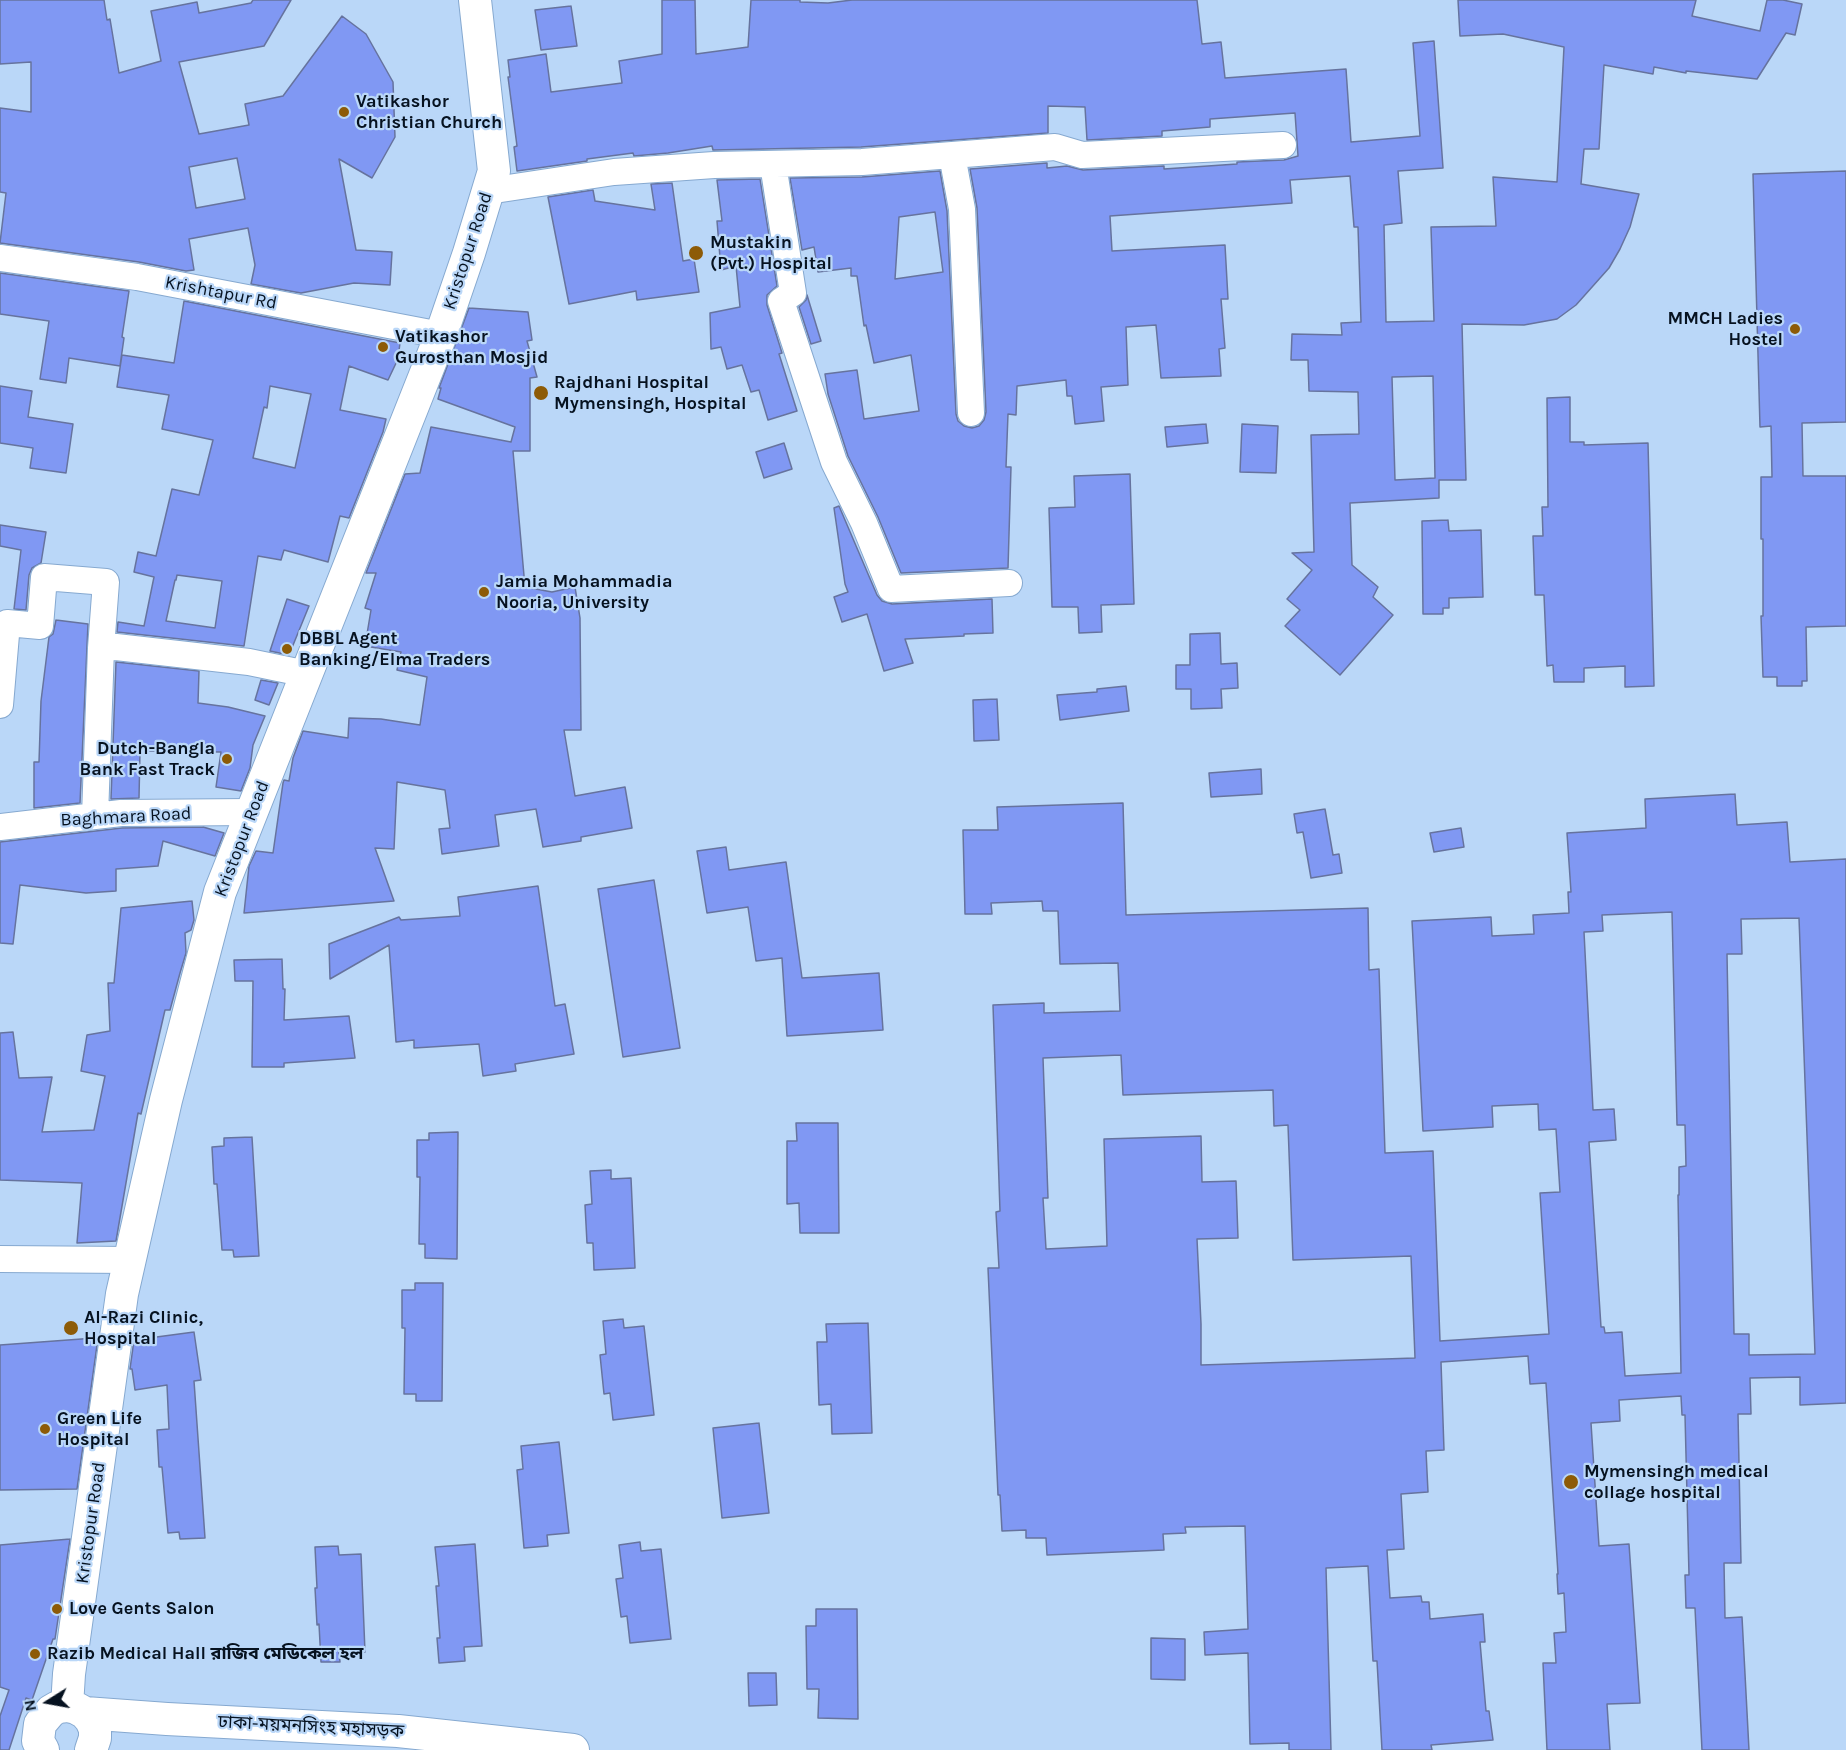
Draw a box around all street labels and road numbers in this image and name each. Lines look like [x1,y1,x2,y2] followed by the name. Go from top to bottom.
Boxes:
[439,189,497,313] street label: Kristopur Road
[163,272,279,314] street label: Krishtapur Rd
[210,778,274,900] street label: Kristopur Road
[60,803,192,831] street label: Baghmara Road
[72,1461,110,1585] street label: Kristopur Road
[218,1711,404,1743] street label: ঢাকা-ময়মনসিংহ মহাসড়ক

